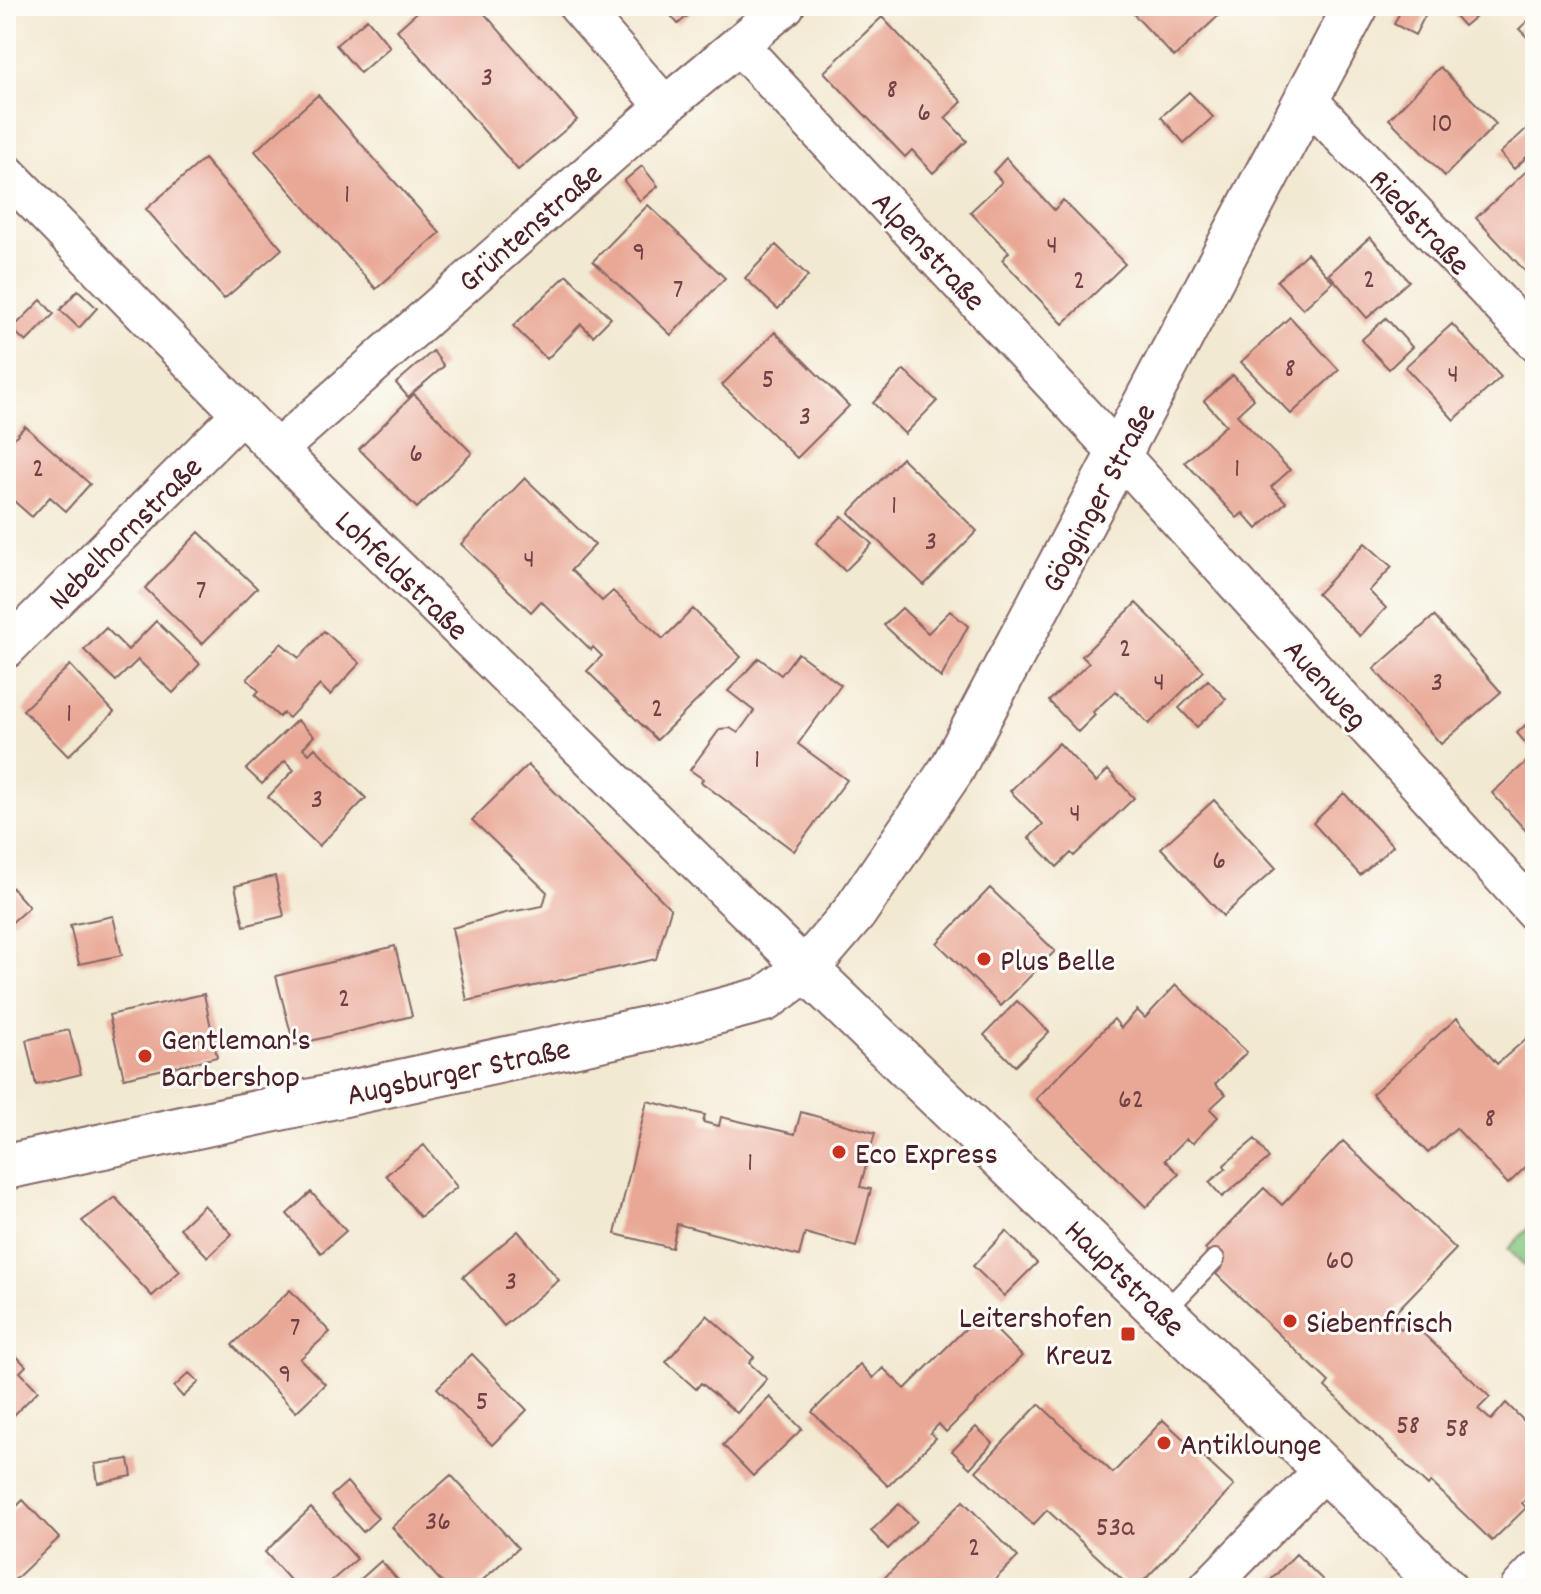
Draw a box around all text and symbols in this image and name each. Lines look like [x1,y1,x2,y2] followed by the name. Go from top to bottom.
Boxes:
[481,60,493,100] house number: 3
[886,72,898,112] house number: 8
[917,95,931,135] house number: 6
[1431,106,1453,146] house number: 10
[450,154,615,306] street label: Grüntenstraße
[1356,160,1479,288] street label: Riedstraße
[344,177,350,217] house number: 1
[858,183,994,324] street label: Alpenstraße
[1046,228,1058,268] house number: 4
[633,235,645,275] house number: 9
[1363,262,1375,302] house number: 2
[1073,263,1085,303] house number: 2
[673,272,683,312] house number: 7
[1284,351,1296,391] house number: 8
[1447,357,1459,397] house number: 4
[762,362,774,402] house number: 5
[1032,397,1171,602] street label: Gögginger Straße
[799,399,811,439] house number: 3
[409,436,423,476] house number: 6
[40,448,215,623] street label: Nebelhornstraße
[32,451,44,491] house number: 2
[1234,451,1240,491] house number: 1
[891,488,897,528] house number: 1
[322,502,477,654] street label: Lohfeldstraße
[925,524,937,564] house number: 3
[523,542,535,582] house number: 4
[196,573,206,613] house number: 7
[1119,631,1131,671] house number: 2
[1270,631,1377,742] street label: Auenweg
[1153,665,1165,705] house number: 4
[1431,665,1443,705] house number: 3
[651,691,663,731] house number: 2
[66,696,72,736] house number: 1
[754,742,760,782] house number: 1
[311,782,323,822] house number: 3
[1069,796,1081,836] house number: 4
[1212,843,1226,883] house number: 6
[1000,941,1115,987] place label: Plus Belle
[975,950,993,968] marker: Plus Belle
[338,981,350,1021] house number: 2
[161,1020,311,1103] place label: Gentleman's Barbershop
[343,1029,575,1121] street label: Augsburger Straße
[136,1047,154,1065] marker: Gentleman's Barbershop
[1118,1082,1144,1122] house number: 62
[1484,1101,1496,1141] house number: 8
[855,1134,998,1180] place label: Eco Express
[830,1143,848,1161] marker: Eco Express
[747,1145,753,1185] house number: 1
[1051,1211,1194,1350] street label: Hauptstraße
[1326,1243,1354,1283] house number: 60
[505,1264,517,1304] house number: 3
[959,1298,1112,1381] place label: Leitershofen Kreuz
[1306,1303,1453,1349] place label: Siebenfrisch
[290,1310,300,1350] house number: 7
[1281,1312,1299,1330] marker: Siebenfrisch
[1119,1325,1137,1343] marker: Leitershofen Kreuz
[279,1357,291,1397] house number: 9
[476,1384,488,1424] house number: 5
[1396,1408,1420,1448] house number: 58
[1445,1411,1469,1451] house number: 58
[1180,1425,1322,1471] place label: Antiklounge
[1155,1434,1173,1452] marker: Antiklounge
[425,1504,451,1544] house number: 36
[1096,1510,1135,1550] house number: 53a
[968,1530,980,1570] house number: 2

